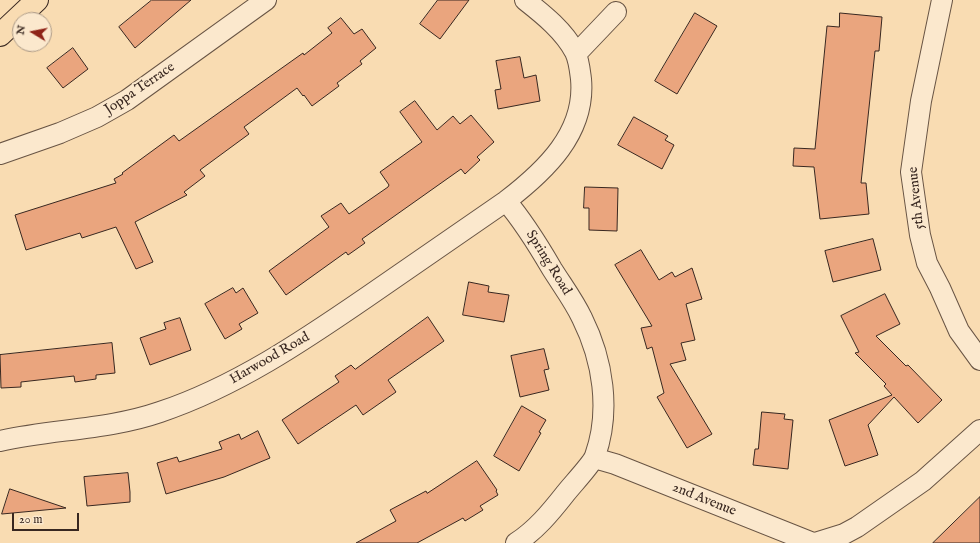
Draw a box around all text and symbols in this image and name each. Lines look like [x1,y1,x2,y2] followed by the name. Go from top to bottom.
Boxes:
[12,12,52,52] north arrow
[13,24,29,36] text: N
[102,59,178,119] street label: Joppa Terrace
[905,166,929,230] street label: 5th Avenue
[521,227,575,299] street label: Spring Road
[227,329,313,389] street label: Harwood Road
[670,480,738,520] street label: 2nd Avenue
[14,505,81,531] scale bar
[19,512,42,527] text: 20 m

